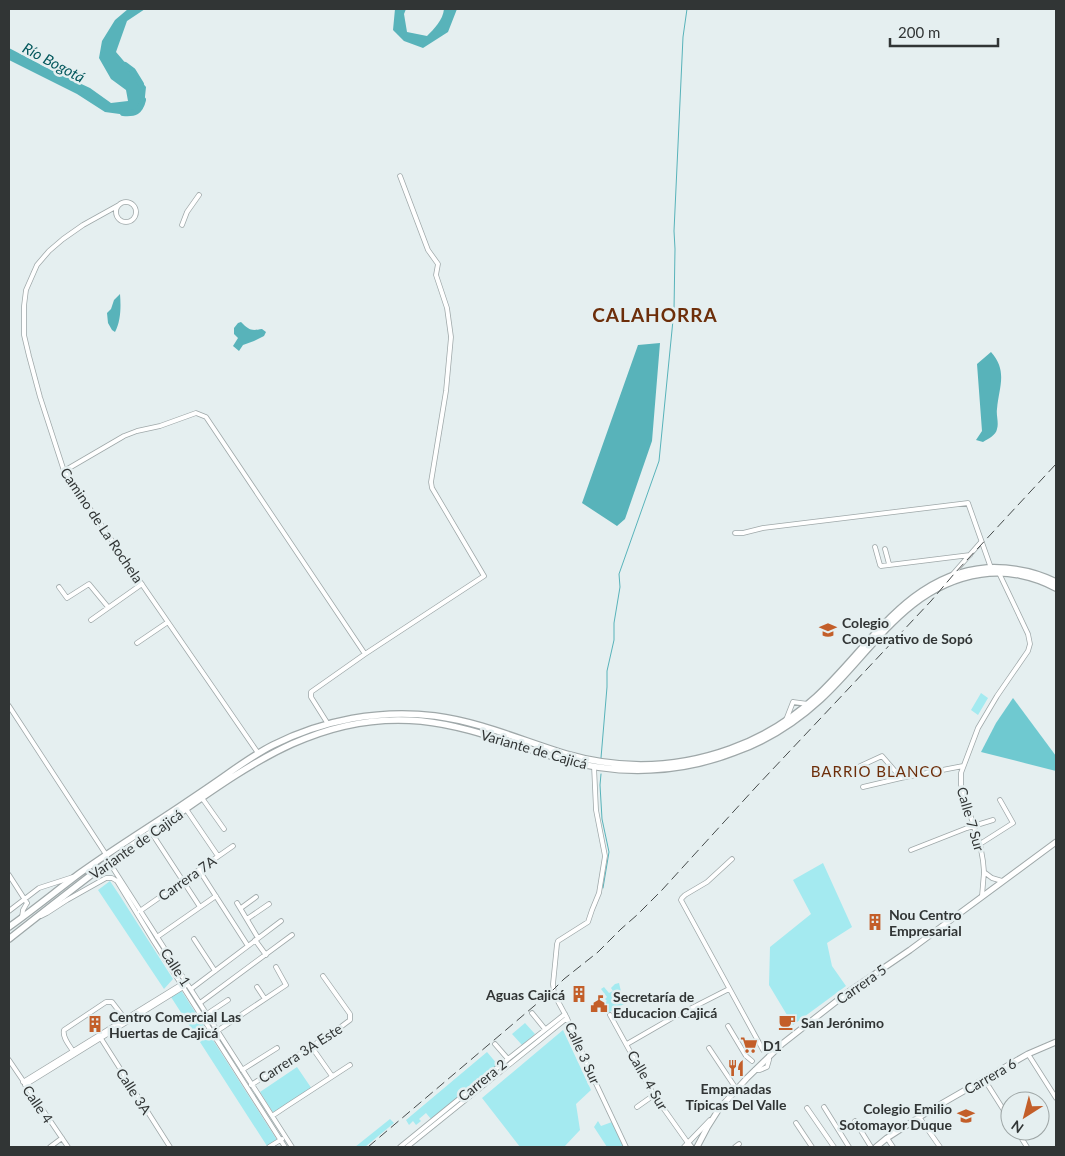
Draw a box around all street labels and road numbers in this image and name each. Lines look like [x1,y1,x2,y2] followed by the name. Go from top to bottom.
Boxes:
[57,464,147,586] street label: Camino de La Rochela
[479,726,589,772] street label: Variante de Cajicá
[954,785,988,853] street label: Calle 7 Sur
[86,805,186,883] street label: Variante de Cajicá
[155,852,220,904] street label: Carrera 7A
[157,945,195,989] street label: Calle 1
[833,961,889,1007] street label: Carrera 5
[562,1019,604,1087] street label: Calle 3 Sur
[255,1020,345,1086] street label: Carrera 3A Este
[624,1047,672,1113] street label: Calle 4 Sur
[961,1054,1019,1098] street label: Carrera 6
[454,1055,510,1105] street label: Carrera 2
[113,1065,155,1118] street label: Calle 3A
[19,1082,57,1126] street label: Calle 4

